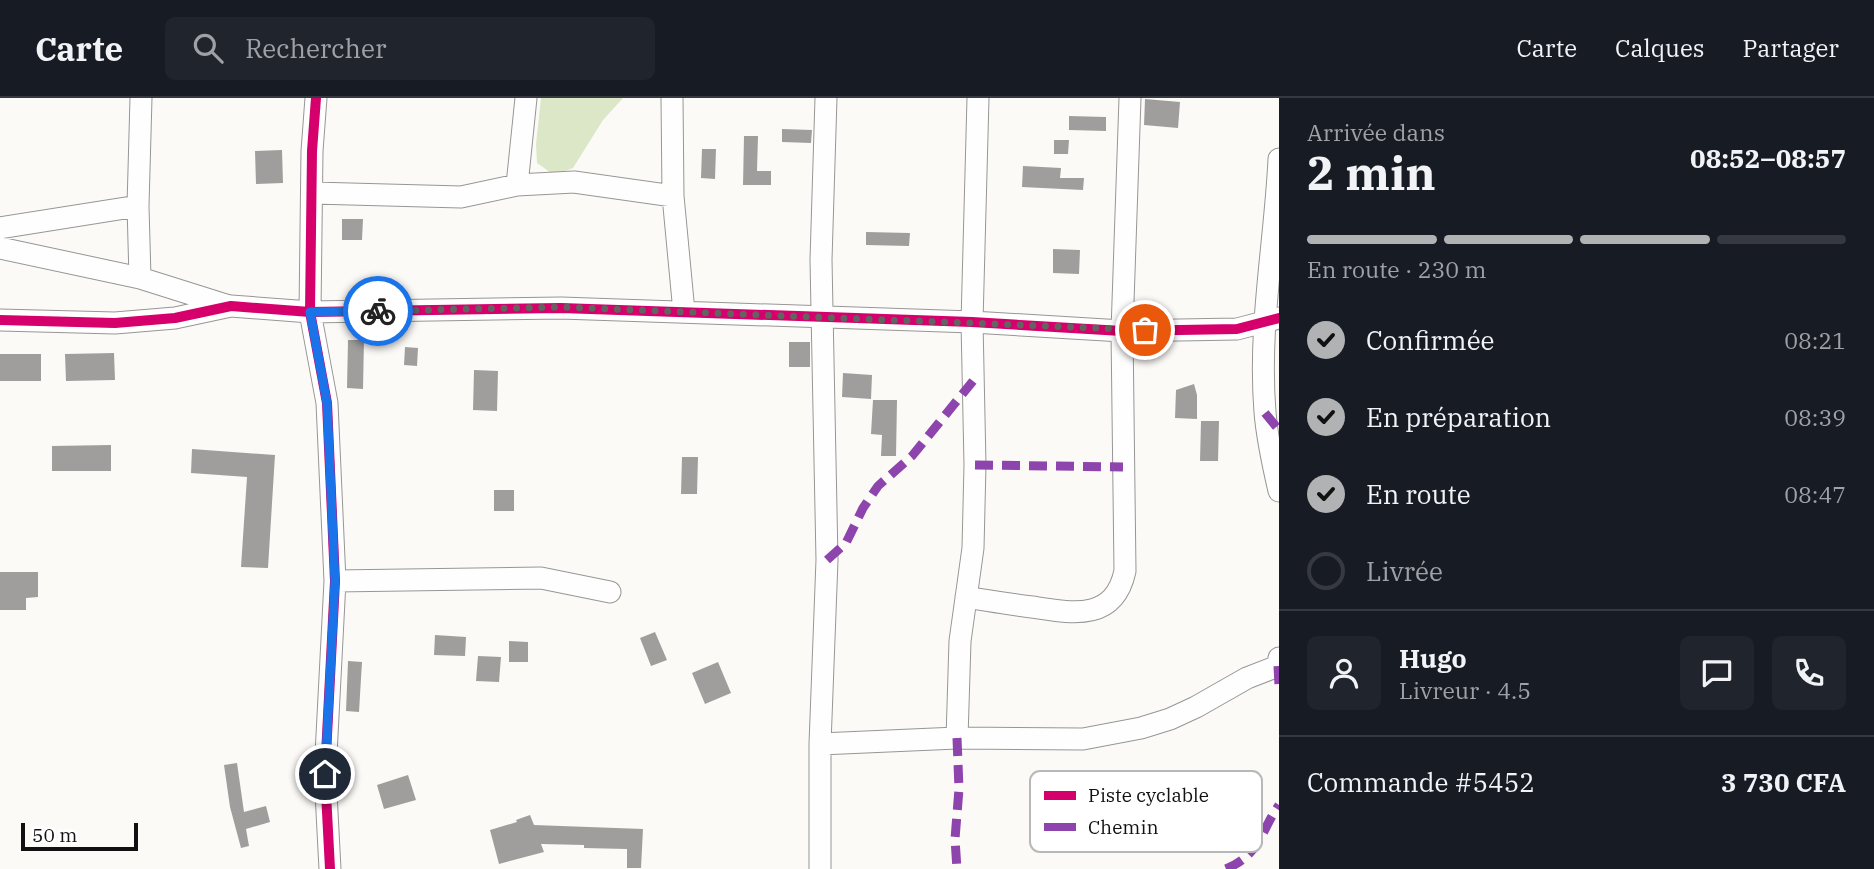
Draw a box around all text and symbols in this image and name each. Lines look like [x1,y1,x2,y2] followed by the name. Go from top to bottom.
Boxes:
[165,17,655,80] search box
[35,27,123,70] text: Carte
[189,29,227,67] icon: search
[245,31,386,65] text: Rechercher
[1516,32,1577,64] text: Carte
[1615,32,1705,64] text: Calques
[1743,32,1839,64] text: Partager
[1307,117,1445,147] text: Arrivée dans
[1690,141,1846,175] text: 08:52–08:57
[1307,143,1436,203] text: 2 min
[1307,254,1486,284] text: En route · 230 m
[343,276,413,346] courier
[359,292,397,330] icon: bike
[1115,300,1175,360] pin
[1126,311,1164,349] icon: bag
[1307,321,1345,359] icon: check
[1366,323,1495,357] text: Confirmée
[1784,325,1846,355] text: 08:21
[1307,398,1345,436] icon: check
[1366,400,1551,434] text: En préparation
[1784,402,1846,432] text: 08:39
[1307,475,1345,513] icon: check
[1366,477,1471,511] text: En route
[1784,479,1846,509] text: 08:47
[1366,554,1443,588] text: Livrée
[1307,636,1381,710] button: person
[1680,636,1754,710] button: chat
[1772,636,1846,710] button: phone
[1399,641,1467,675] text: Hugo
[1399,675,1531,705] text: Livreur · 4.5
[295,744,355,804] pin
[306,755,344,793] icon: home
[1307,765,1535,799] text: Commande #5452
[1721,765,1846,799] text: 3 730 CFA
[1030,771,1262,852] legend
[1088,783,1209,807] text: Piste cyclable
[1088,815,1159,839] text: Chemin
[21,820,138,852] scale bar
[32,823,77,847] text: 50 m

